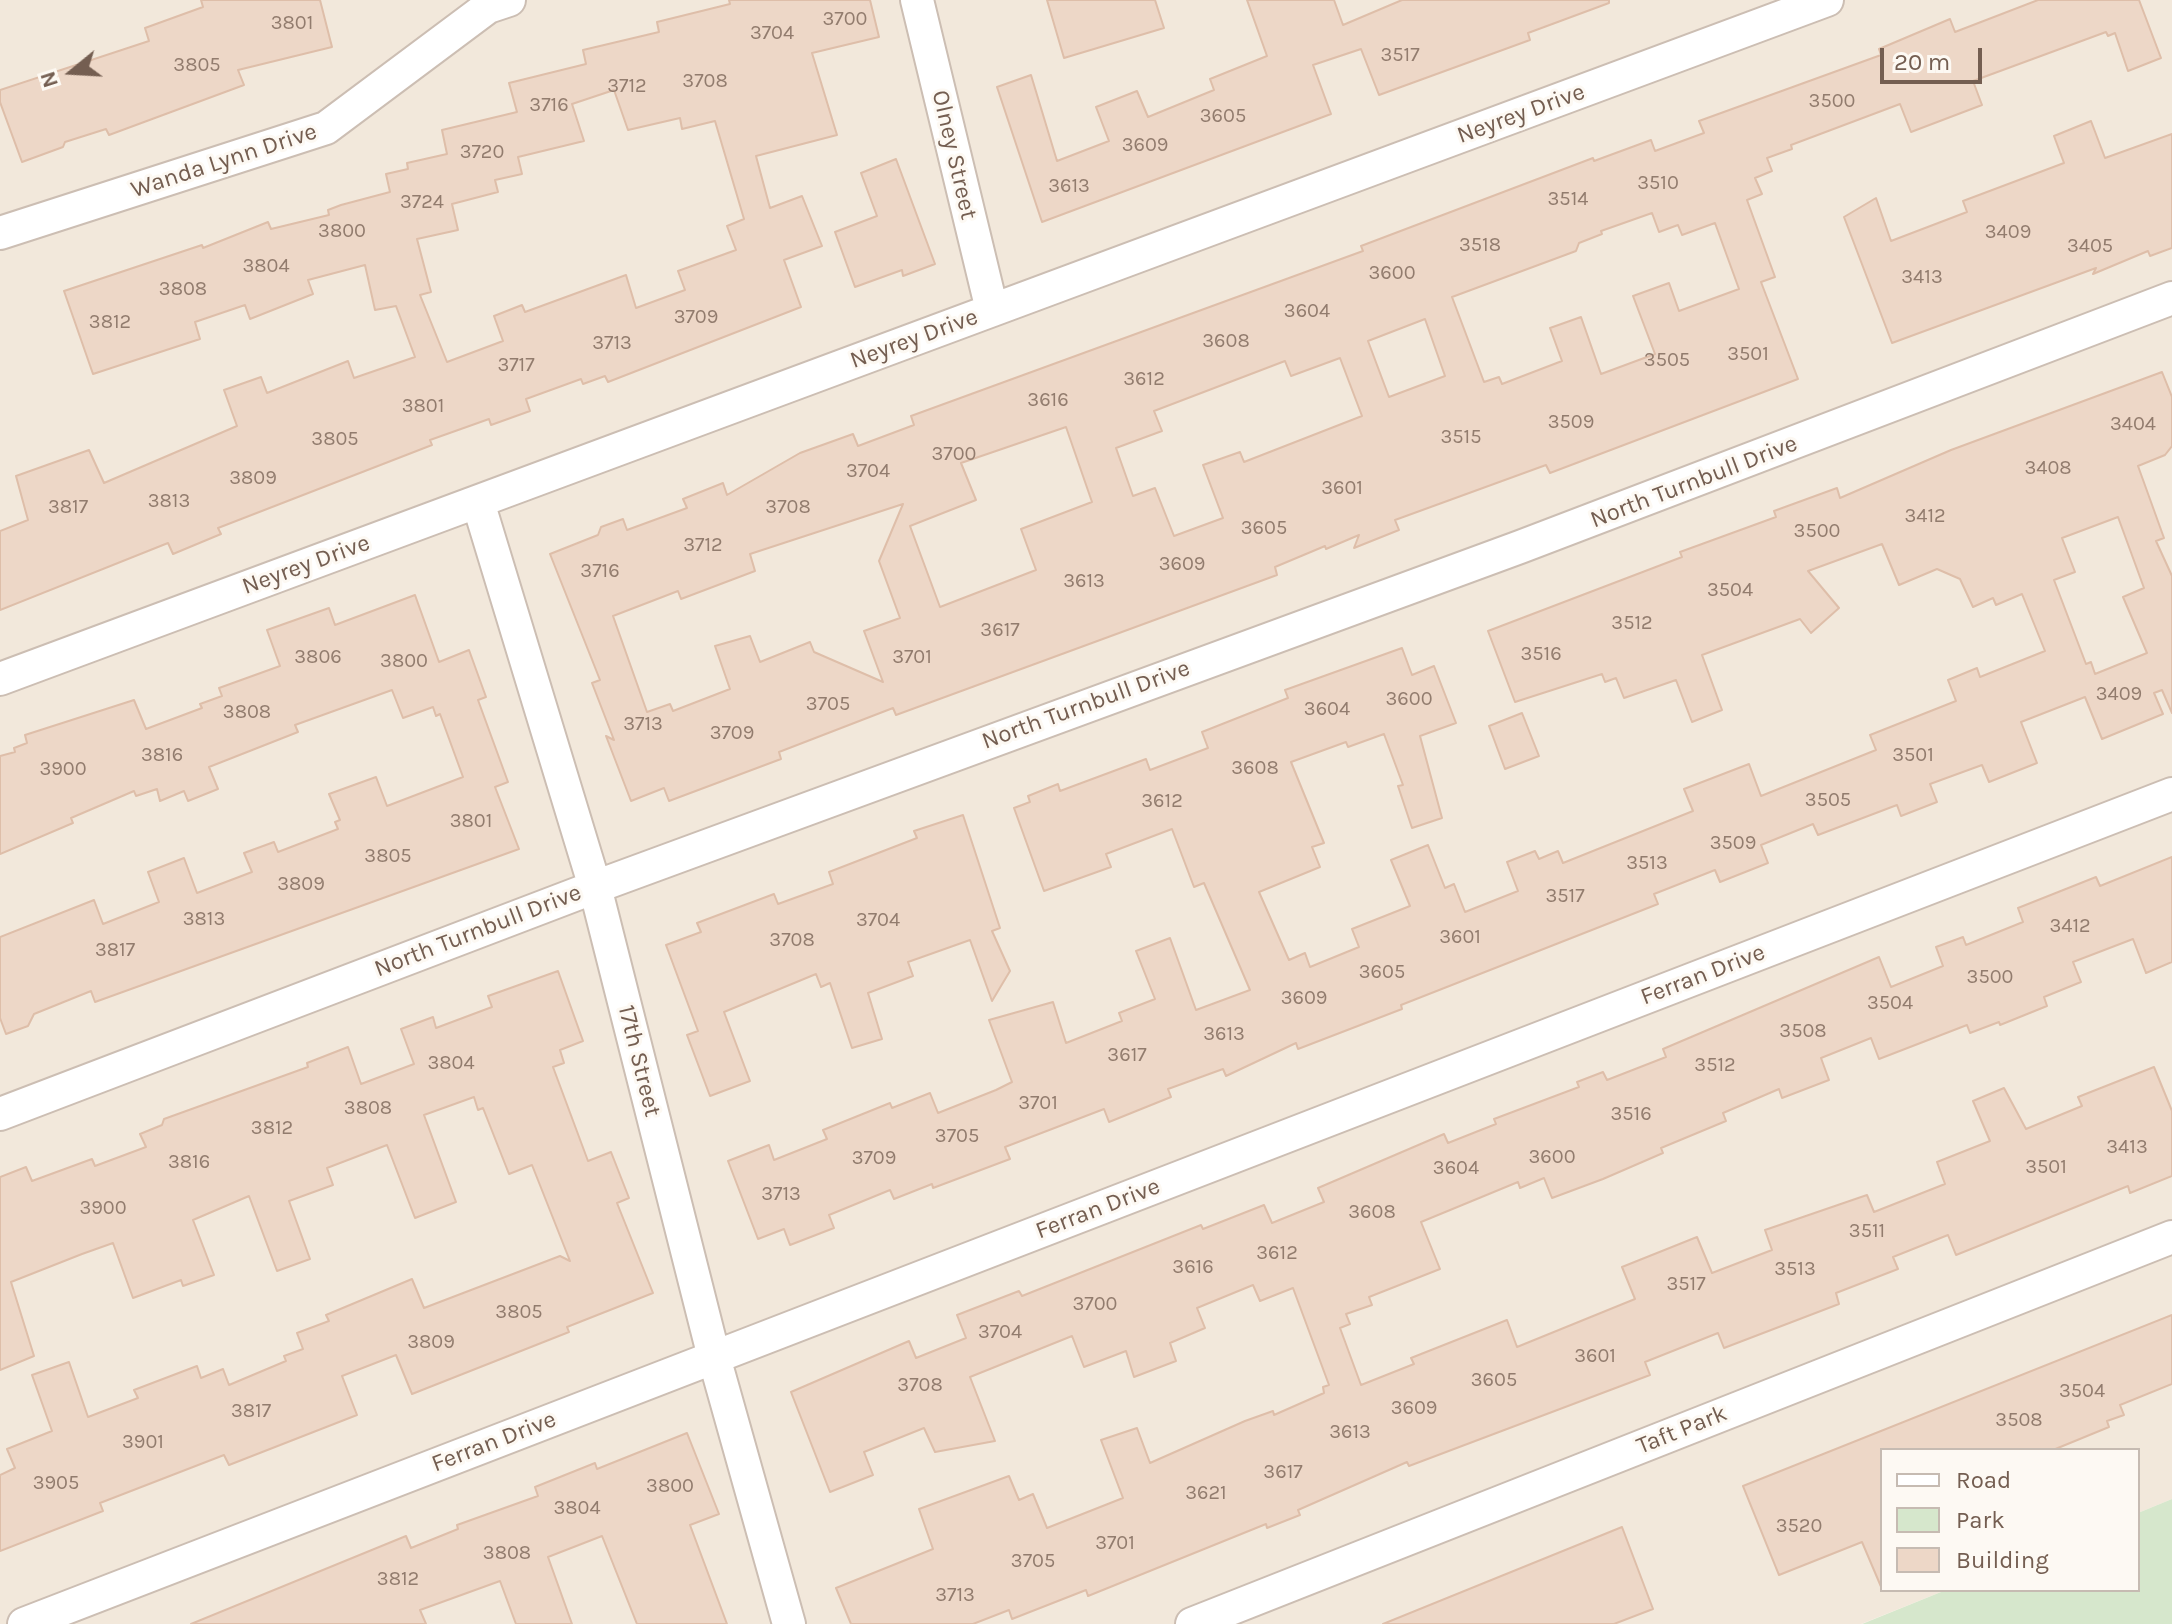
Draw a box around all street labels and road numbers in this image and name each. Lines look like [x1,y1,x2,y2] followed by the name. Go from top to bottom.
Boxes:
[1453,78,1589,150] street label: Neyrey Drive
[925,88,983,222] street label: Olney Street
[127,117,321,205] street label: Wanda Lynn Drive
[846,303,982,375] street label: Neyrey Drive
[1586,429,1802,535] street label: North Turnbull Drive
[238,529,374,601] street label: Neyrey Drive
[978,654,1194,756] street label: North Turnbull Drive
[370,878,586,984] street label: North Turnbull Drive
[1637,938,1769,1012] street label: Ferran Drive
[611,1002,667,1120] street label: 17th Street
[1032,1172,1164,1246] street label: Ferran Drive
[1633,1399,1731,1461] street label: Taft Park
[428,1405,560,1479] street label: Ferran Drive

